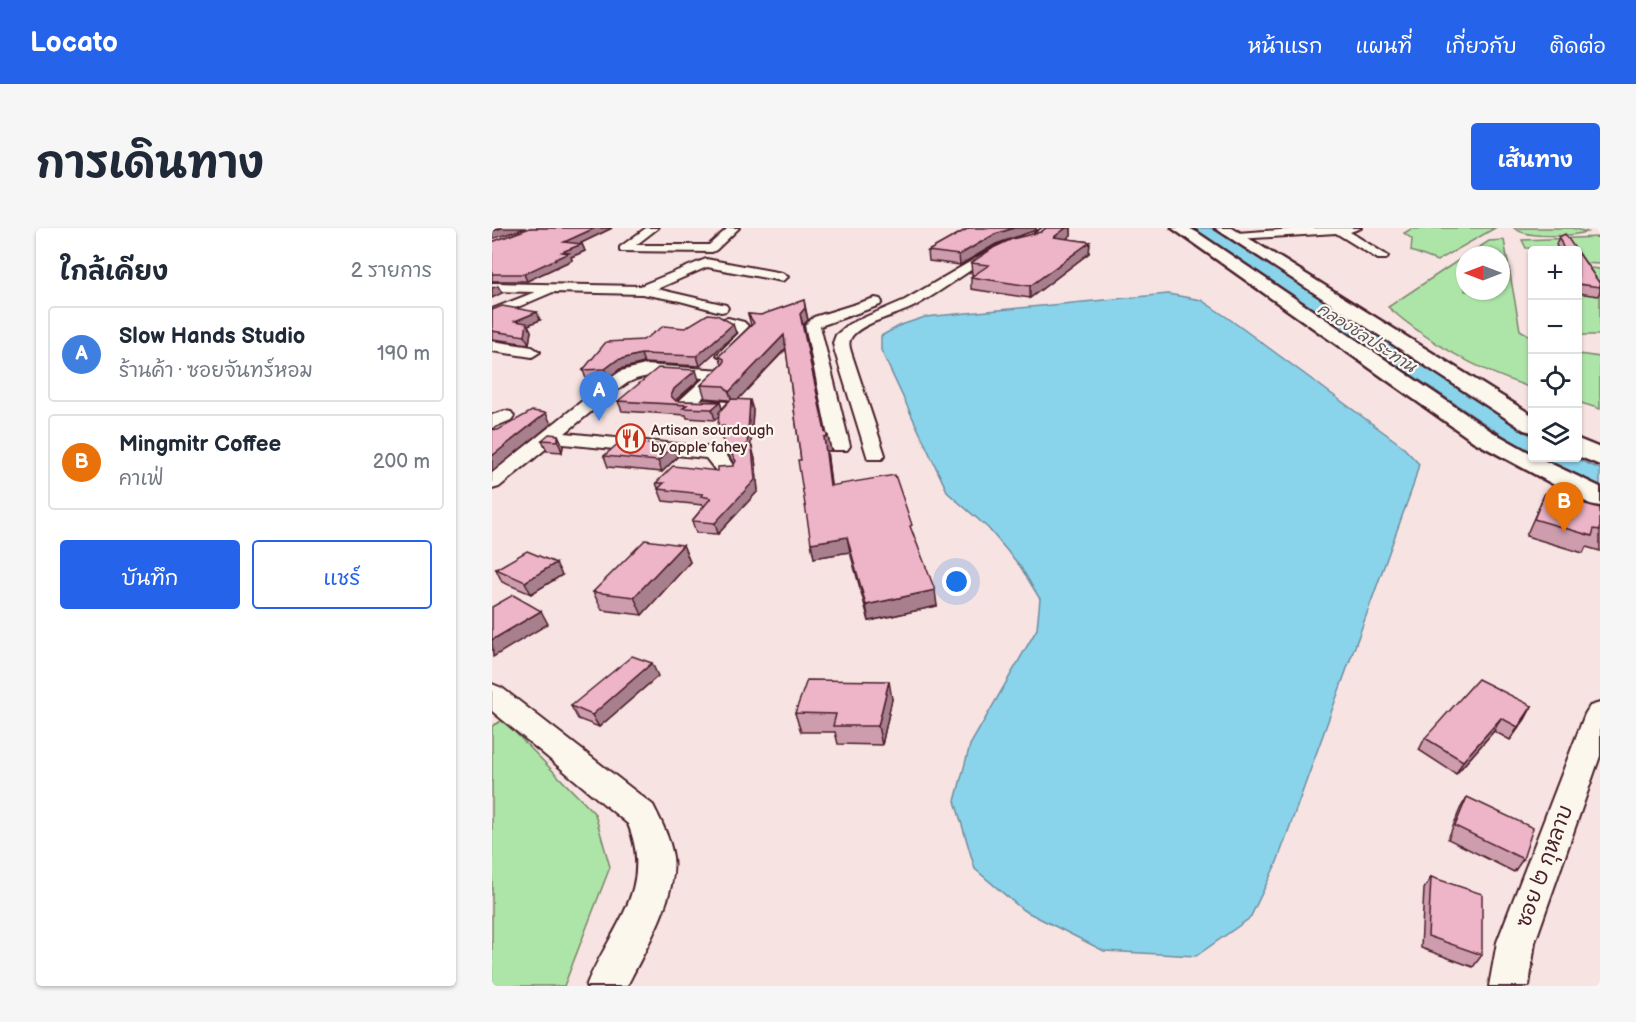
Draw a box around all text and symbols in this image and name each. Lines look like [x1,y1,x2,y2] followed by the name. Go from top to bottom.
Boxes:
[30,26,118,59] text: Locato
[1248,34,1323,59] text: หน้าแรก
[1356,34,1412,59] text: แผนที่
[1445,34,1517,59] text: เกี่ยวกับ
[1550,34,1606,59] text: ติดต่อ
[1471,123,1600,190] button: เส้นทาง
[36,139,264,190] text: การเดินทาง
[1456,246,1510,300] north arrow
[1528,246,1582,462] map controls
[1528,246,1582,300] button: +
[60,257,168,288] text: ใกล้เคียง
[351,259,432,283] text: 2 รายการ
[1314,299,1420,378] water label: คลองชลประทาน
[1528,300,1582,354] button: −
[119,323,305,350] text: Slow Hands Studio
[75,342,88,366] text: A
[377,342,430,366] text: 190 m
[1528,354,1582,408] button: locate
[119,359,313,383] text: ร้านค้า · ซอยจันทร์หอม
[580,372,618,421] pin: A
[1528,408,1582,462] button: layers
[651,421,774,457] place label: Artisan sourdough by apple fahey
[614,423,646,455] restaurant icon: Artisan sourdough by apple fahey
[119,431,281,458] text: Mingmitr Coffee
[74,450,89,474] text: B
[373,450,430,474] text: 200 m
[119,467,164,491] text: คาเฟ่
[1544,482,1584,532] pin: B
[60,540,240,609] button: บันทึก
[252,540,432,609] button: แชร์
[942,567,971,596] your location
[1511,802,1581,932] street label: ซอย ๒ กุหลาบ

